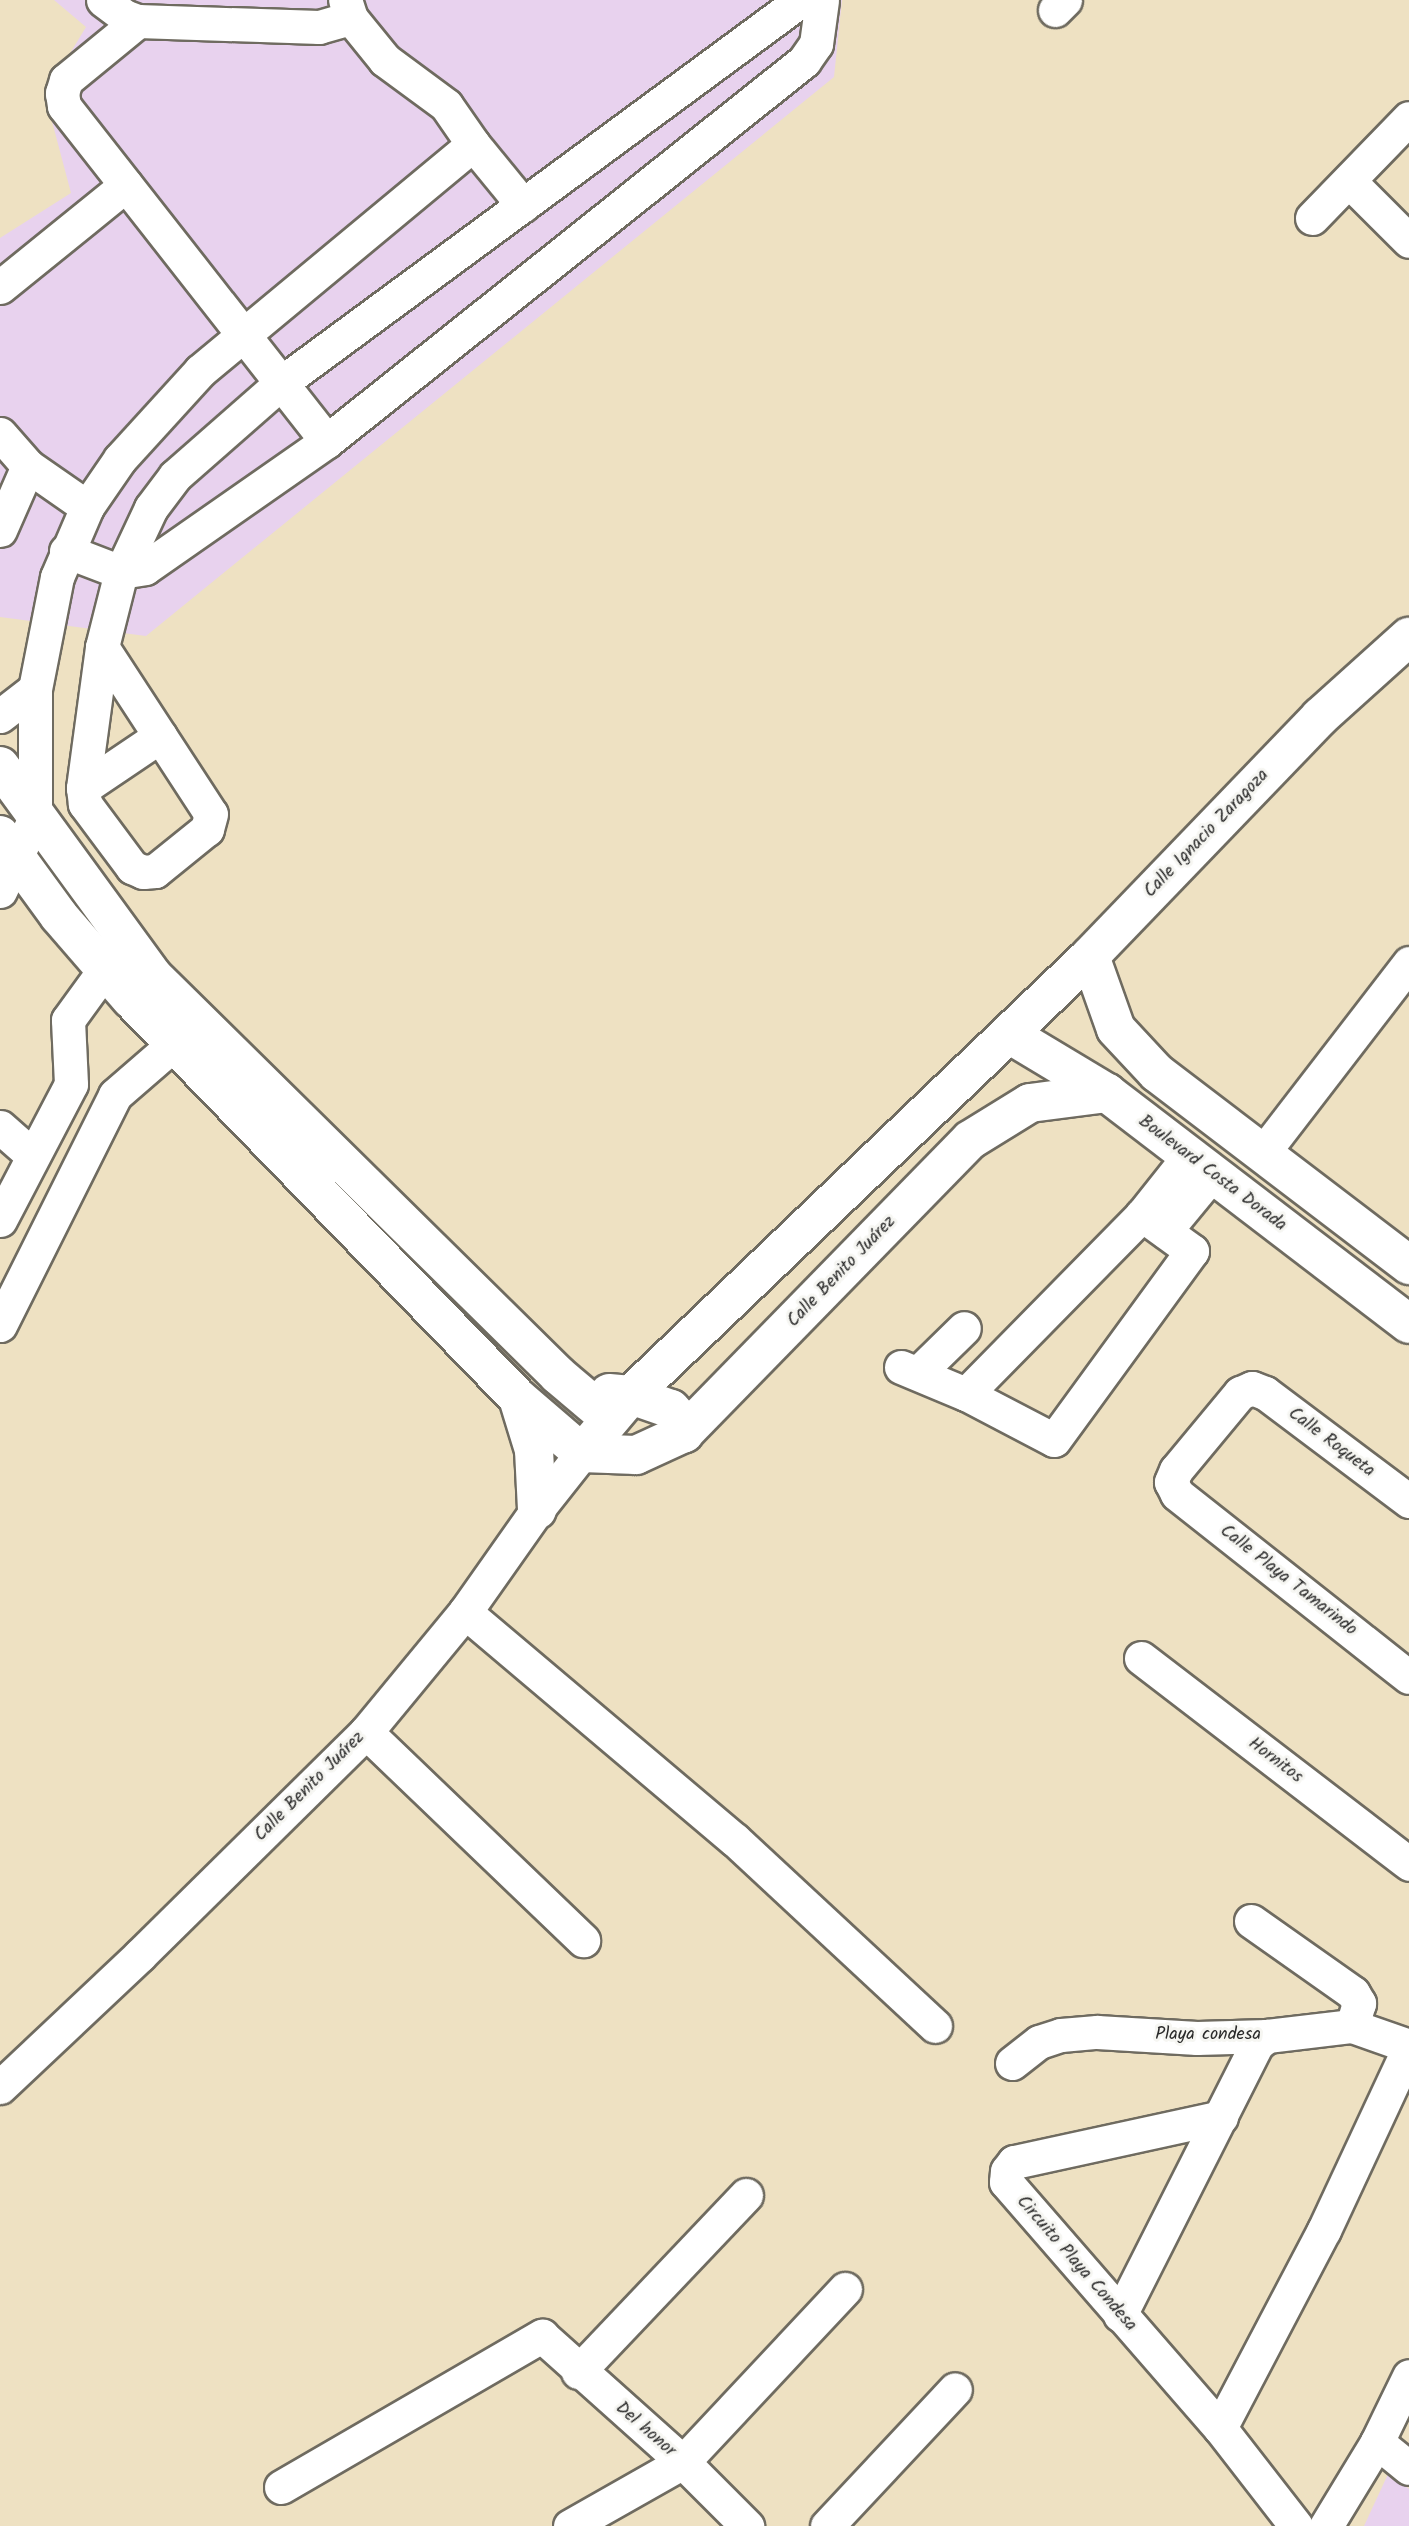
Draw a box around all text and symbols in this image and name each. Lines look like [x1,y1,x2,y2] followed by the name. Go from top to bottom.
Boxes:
[1140,765,1274,903] street label: Calle Ignacio Zaragoza
[1134,1111,1290,1237] street label: Boulevard Costa Dorada
[783,1212,901,1332] street label: Calle Benito Juárez
[1283,1403,1379,1483] street label: Calle Roqueta
[1215,1521,1361,1641] street label: Calle Playa Tamarindo
[250,1727,370,1847] street label: Calle Benito Juárez
[1243,1733,1307,1789] street label: Hornitos
[1155,2024,1261,2046] street label: Playa condesa
[1011,2192,1141,2336] street label: Circuito Playa Condesa
[610,2398,680,2462] street label: Del honor

